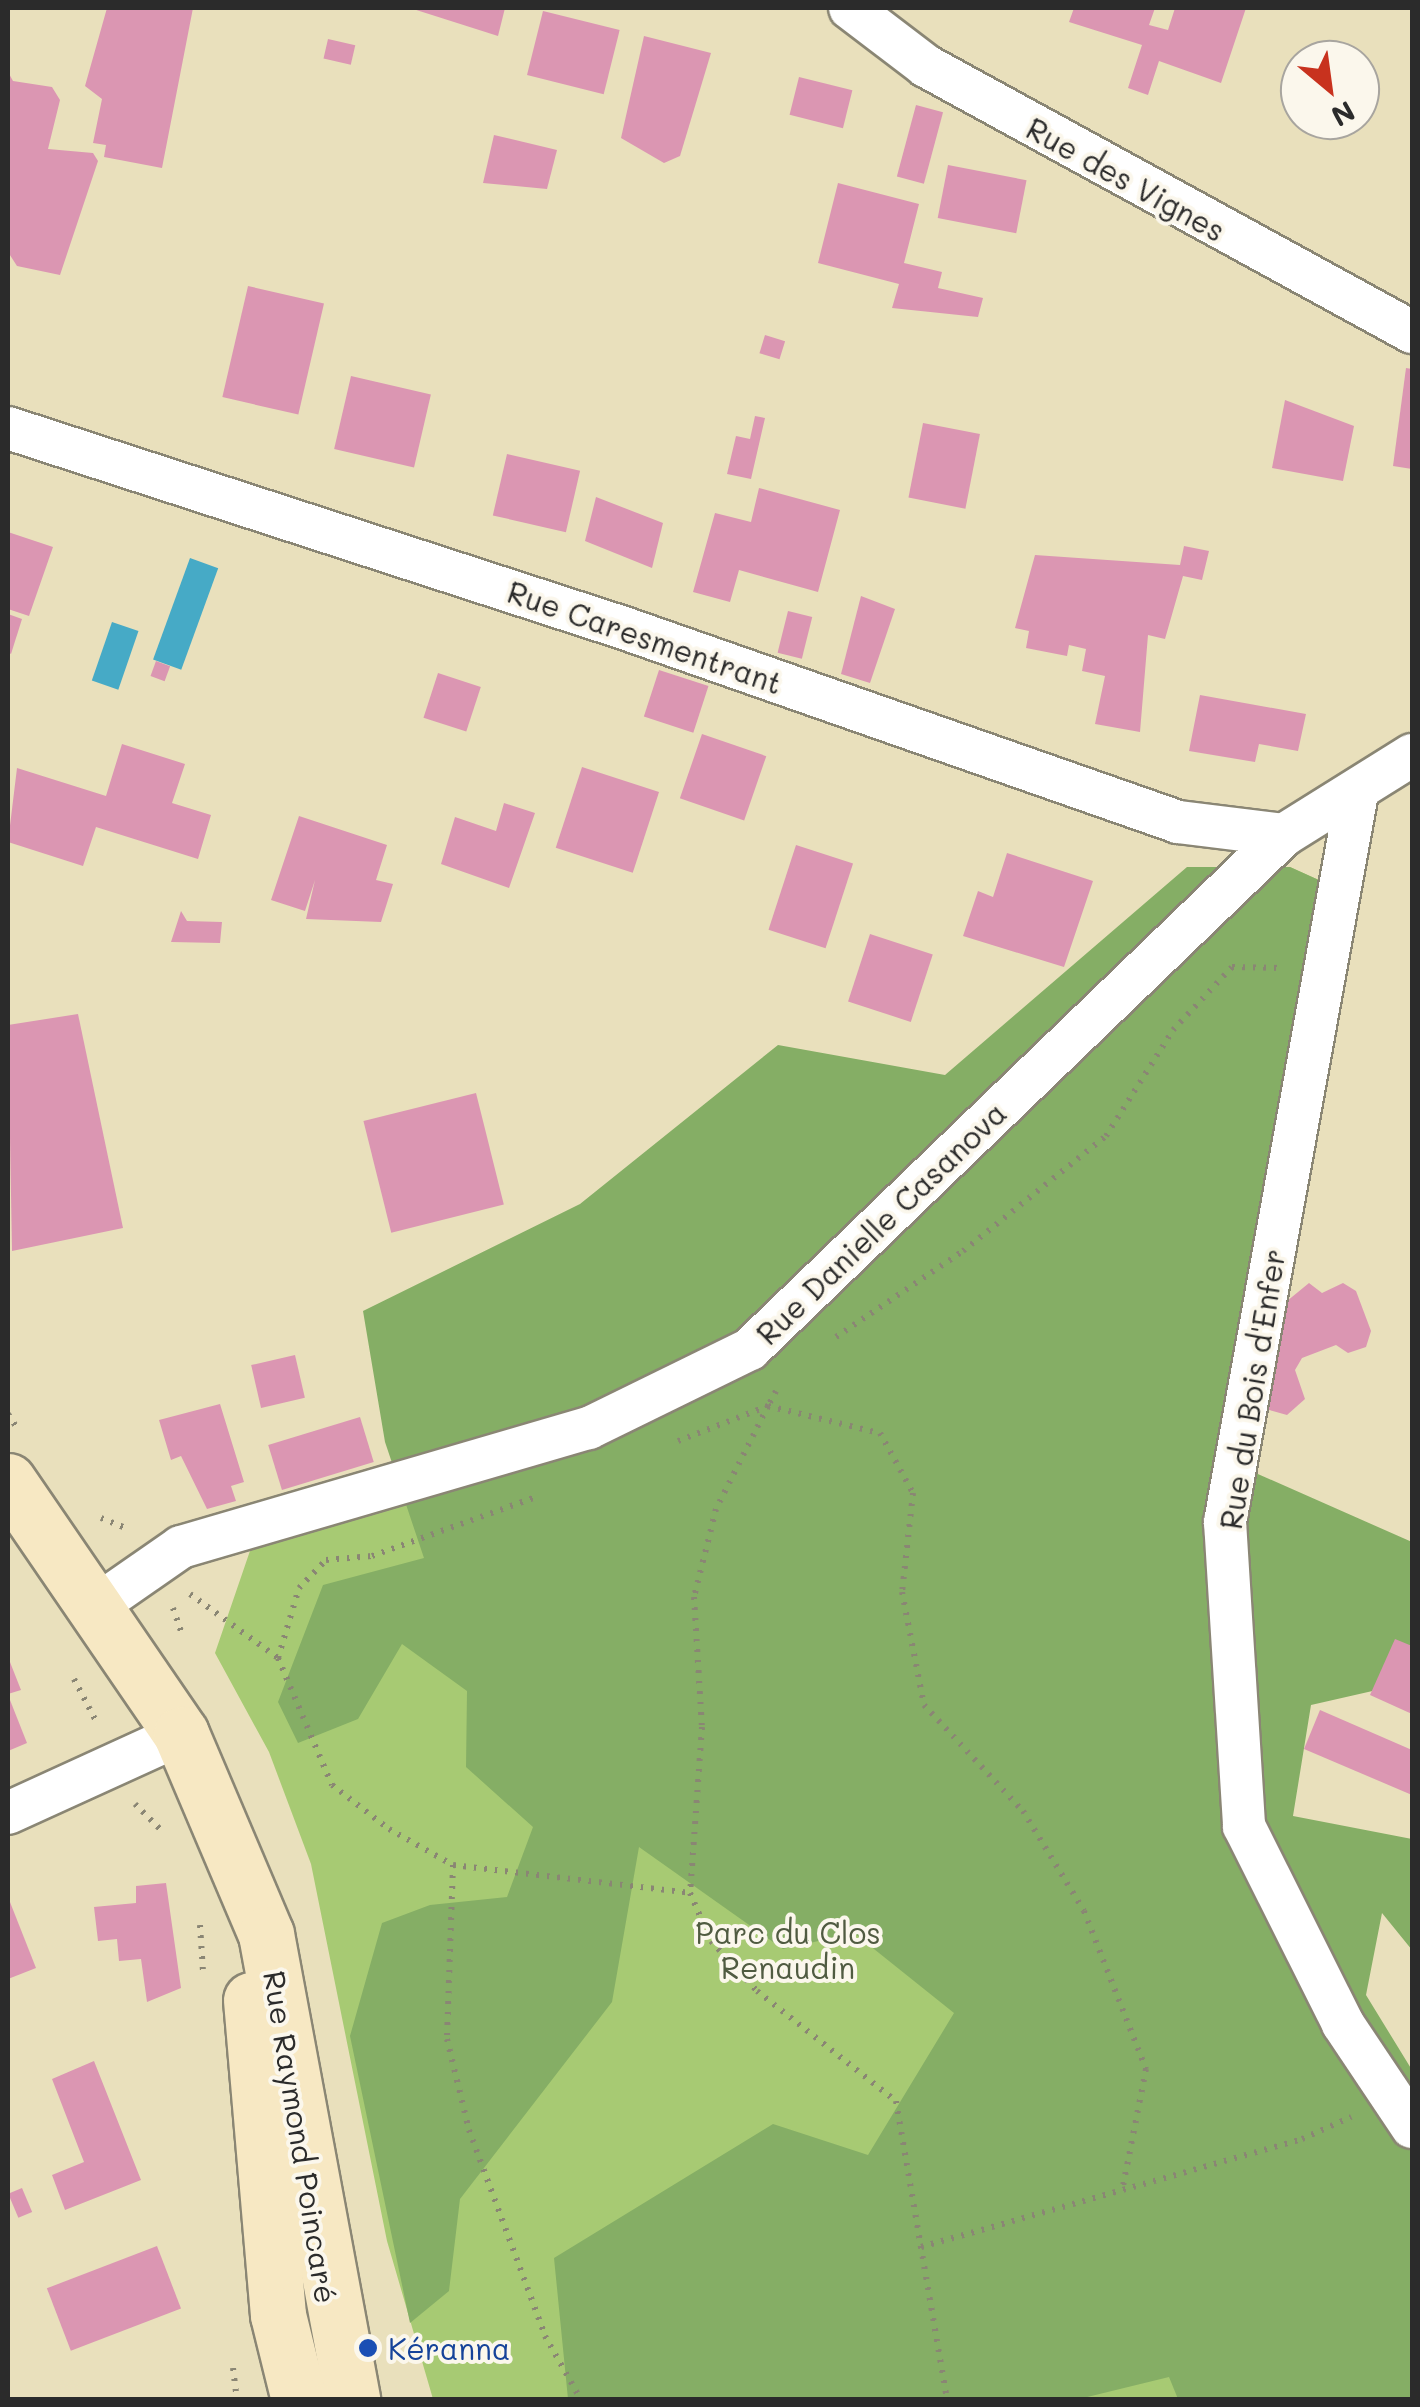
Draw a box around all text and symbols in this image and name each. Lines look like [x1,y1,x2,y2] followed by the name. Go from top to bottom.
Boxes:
[1280,40,1380,140] north arrow
[1326,94,1362,135] text: N
[1021,110,1231,248] street label: Rue des Vignes
[503,573,787,701] street label: Rue Caresmentrant
[749,1094,1013,1352] street label: Rue Danielle Casanova
[1212,1246,1292,1532] street label: Rue du Bois d'Enfer
[695,1914,881,1984] park label: Parc du Clos Renaudin
[257,1968,345,2306] street label: Rue Raymond Poincaré
[388,2330,510,2366] place label: Kéranna
[357,2337,379,2359] marker: Kéranna

